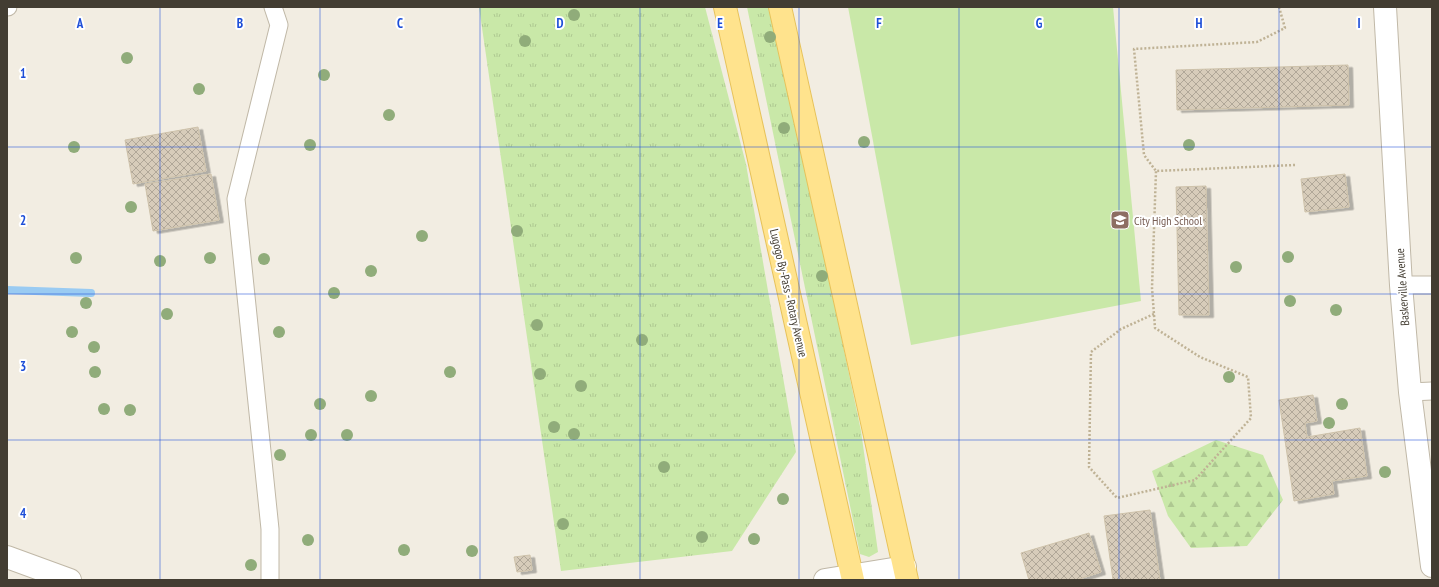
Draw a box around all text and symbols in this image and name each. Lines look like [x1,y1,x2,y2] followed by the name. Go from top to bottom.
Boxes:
[76,15,84,32] text: A
[237,15,243,32] text: B
[397,15,403,32] text: C
[557,15,564,32] text: D
[717,15,723,32] text: E
[876,15,882,32] text: F
[1036,15,1043,32] text: G
[1196,15,1203,32] text: H
[1357,15,1361,32] text: I
[20,65,26,82] text: 1
[1109,209,1131,231] school or university icon: City High School
[20,212,26,229] text: 2
[1134,213,1202,228] place label: City High School
[767,227,811,359] street label: Lugogo By-Pass - Rotary Avenue
[1392,248,1412,326] street label: Baskerville Avenue
[20,358,26,375] text: 3
[20,505,27,522] text: 4

